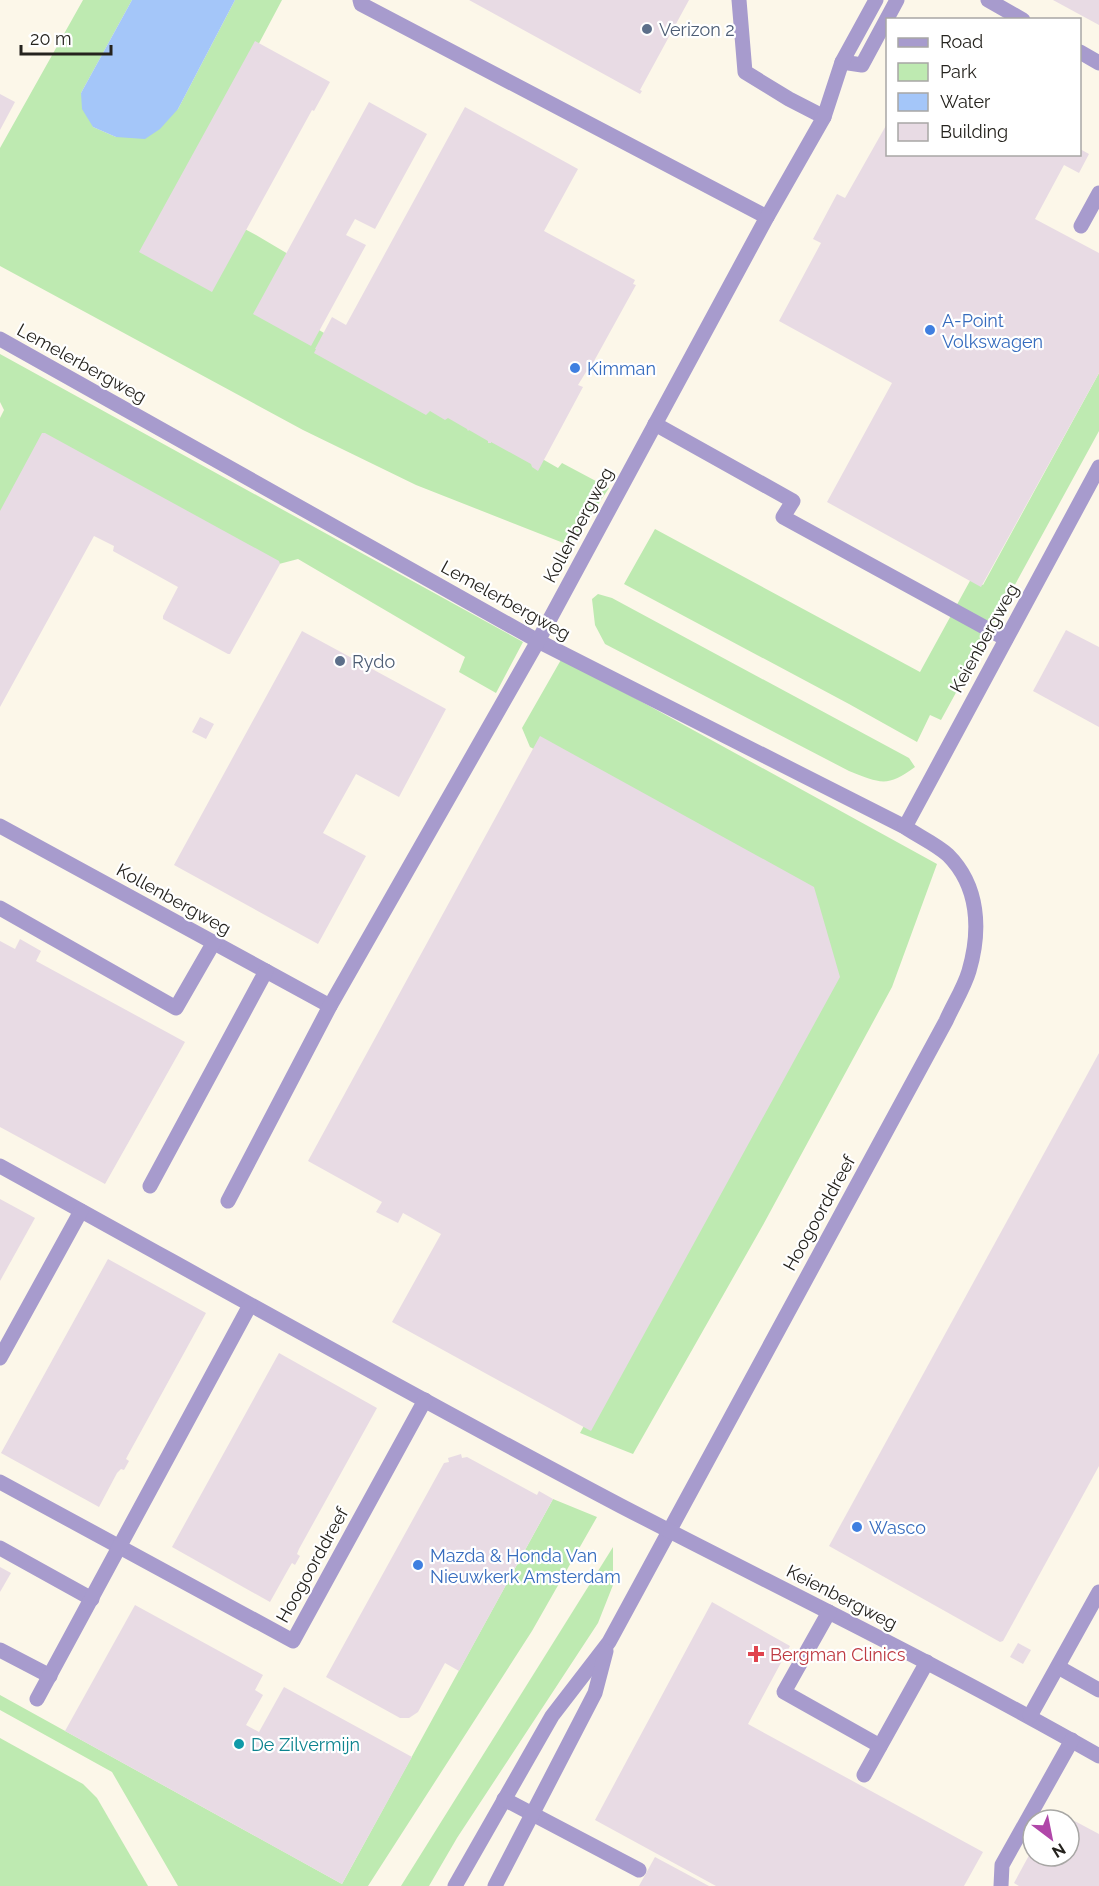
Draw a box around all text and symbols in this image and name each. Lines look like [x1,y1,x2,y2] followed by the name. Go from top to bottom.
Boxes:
[21,18,111,56] scale bar
[886,18,1081,156] legend
[659,19,735,40] place label: Verizon 2
[640,22,654,36] marker: Verizon 2
[30,28,72,49] text: 20 m
[940,31,983,52] text: Road
[940,61,977,82] text: Park
[940,91,991,112] text: Water
[940,121,1008,142] text: Building
[942,310,1043,352] place label: A-Point Volkswagen
[14,319,150,407] street label: Lemelerbergweg
[923,323,937,337] marker: A-Point Volkswagen
[587,358,656,379] place label: Kimman
[568,361,582,375] marker: Kimman
[539,464,617,586] street label: Kollenbergweg
[438,556,574,644] street label: Lemelerbergweg
[945,580,1023,696] street label: Keienbergweg
[352,651,395,672] place label: Rydo
[333,654,347,668] marker: Rydo
[113,859,235,939] street label: Kollenbergweg
[779,1151,860,1274] street label: Hoogoorddreef
[272,1503,353,1626] street label: Hoogoorddreef
[869,1517,926,1538] place label: Wasco
[850,1520,864,1534] marker: Wasco
[430,1545,621,1587] place label: Mazda & Honda Van Nieuwkerk Amsterdam
[411,1558,425,1572] marker: Mazda & Honda Van Nieuwkerk Amsterdam
[783,1560,901,1634] street label: Keienbergweg
[770,1644,906,1665] place label: Bergman Clinics
[747,1645,765,1663] marker: Bergman Clinics
[251,1734,360,1755] place label: De Zilvermijn
[232,1737,246,1751] marker: De Zilvermijn
[1021,1808,1081,1868] north arrow
[1048,1839,1069,1862] text: N

